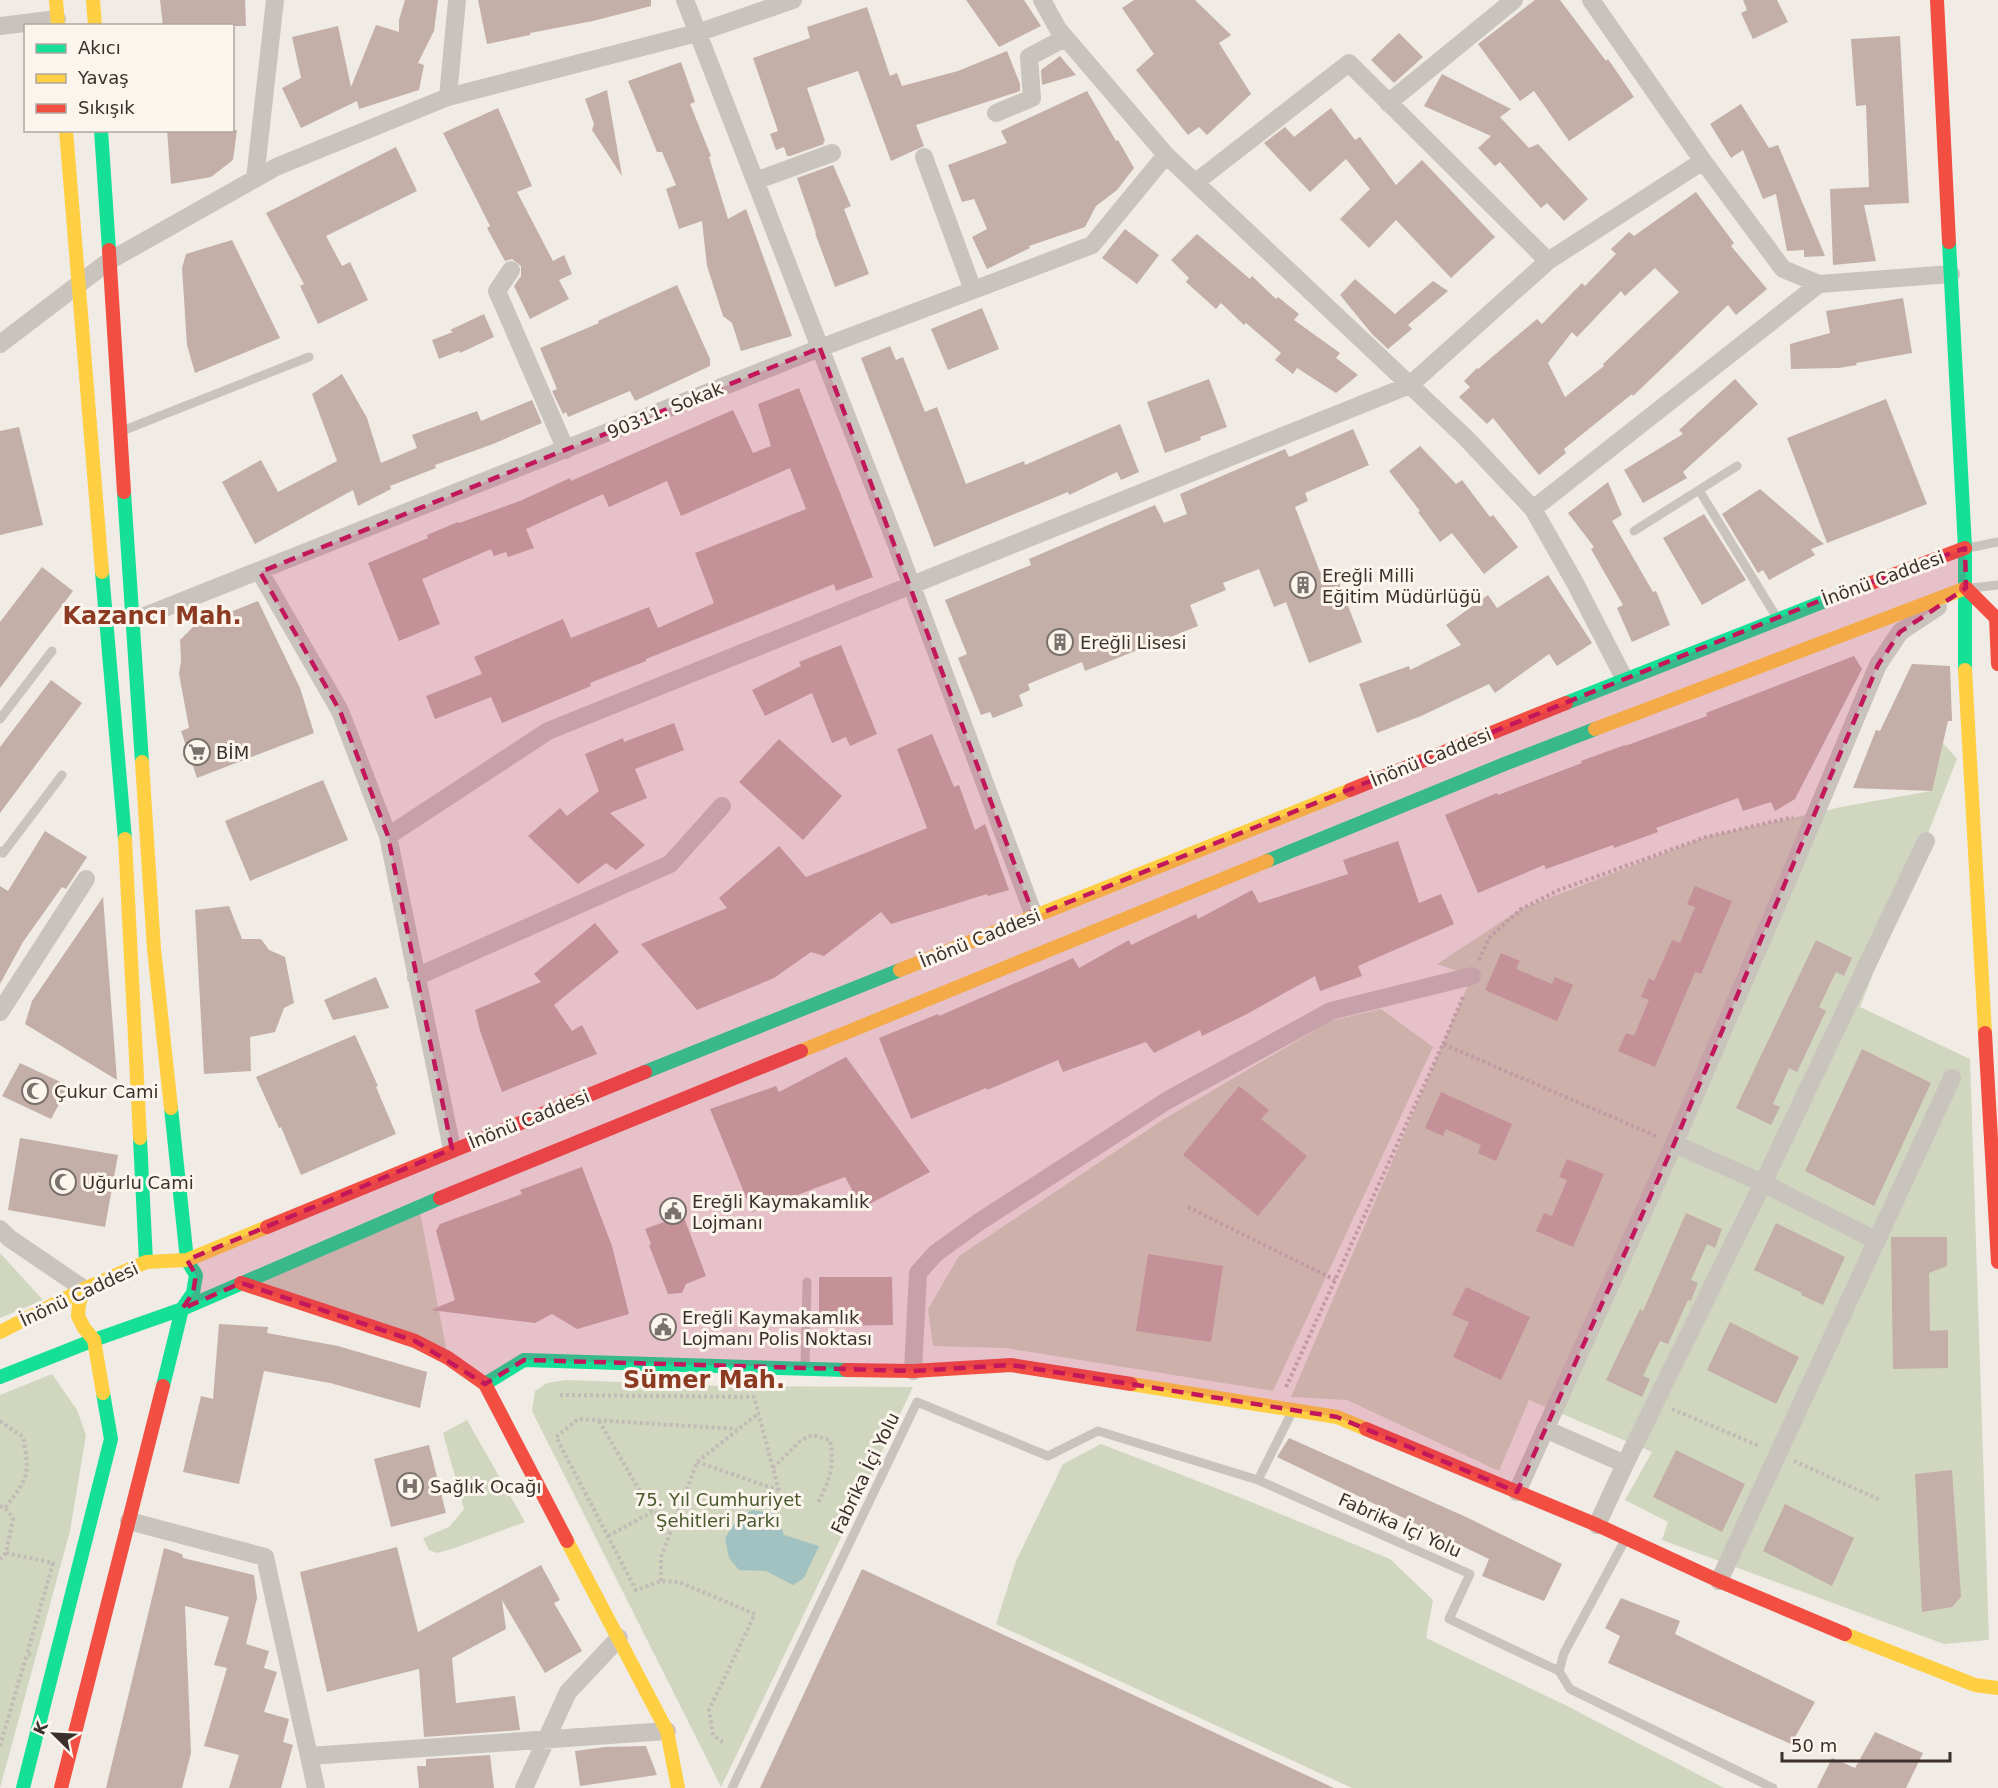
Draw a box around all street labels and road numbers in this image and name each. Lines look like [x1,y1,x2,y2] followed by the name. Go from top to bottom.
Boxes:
[604,377,726,443] street label: 90311. Sokak
[1819,546,1947,610] street label: İnönü Caddesi
[1368,723,1494,791] street label: İnönü Caddesi
[917,904,1043,972] street label: İnönü Caddesi
[466,1085,592,1153] street label: İnönü Caddesi
[16,1257,142,1331] street label: İnönü Caddesi
[827,1409,903,1537] street label: Fabrika İçi Yolu
[1335,1488,1465,1562] street label: Fabrika İçi Yolu

